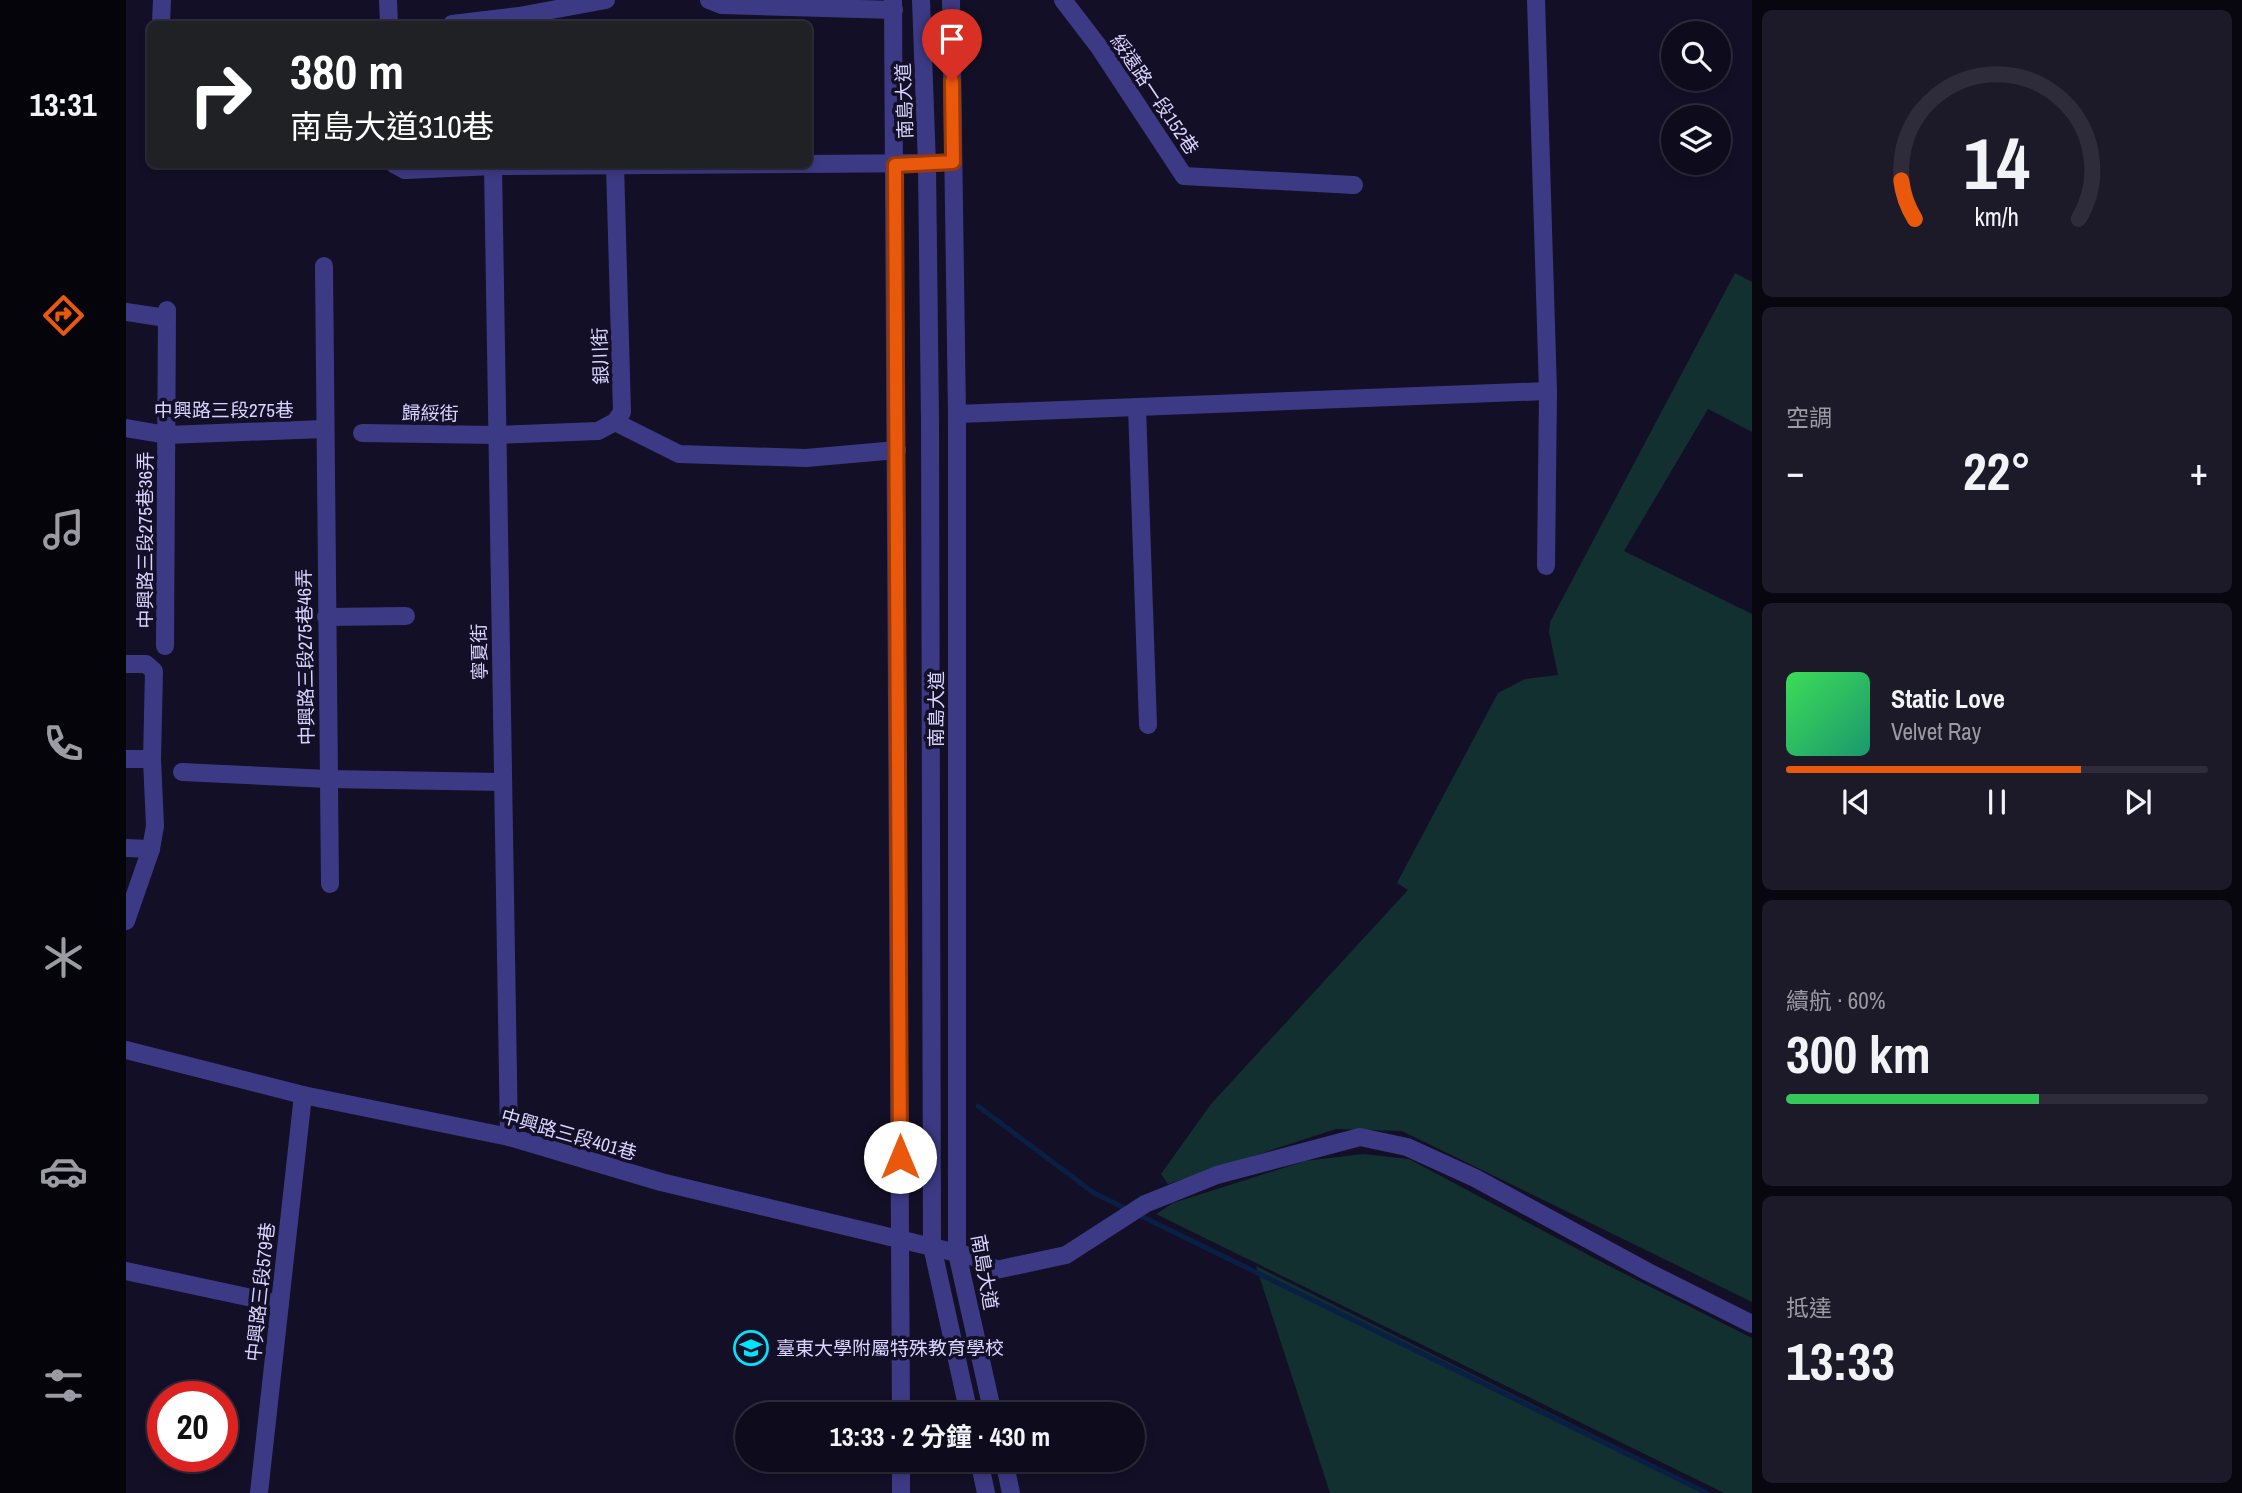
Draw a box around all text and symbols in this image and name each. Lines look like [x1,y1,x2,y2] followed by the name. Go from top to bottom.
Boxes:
[922,9,982,81] pin
[933,20,971,58] icon: arrive
[1661,21,1731,175] map controls
[1661,21,1731,91] button: search
[1105,29,1205,159] street label: 綏遠路一段152巷
[290,38,404,104] text: 380 m
[175,49,266,140] icon: right
[890,63,918,139] street label: 南島大道
[29,83,97,126] text: 13:31
[290,105,494,148] text: 南島大道310巷
[1661,105,1731,175] button: layers
[1964,115,2030,213] text: 14
[1975,200,2019,234] text: km/h
[39,291,88,340] icon: directions
[586,327,614,385] street label: 銀川街
[154,397,294,423] street label: 中興路三段275巷
[401,400,459,426] street label: 歸綏街
[1786,402,1832,433] text: 空調
[1963,436,2031,506] text: 22°
[1786,446,1804,497] text: −
[2190,446,2208,497] text: +
[132,452,158,628] street label: 中興路三段275巷36弄
[39,505,88,554] icon: music
[290,569,320,745] street label: 中興路三段275巷46弄
[466,623,492,681] street label: 寧夏街
[923,671,949,747] street label: 南島大道
[1891,681,2005,716] text: Static Love
[1891,716,1981,747] text: Velvet Ray
[39,719,88,768] icon: phone
[1837,783,1875,821] icon: previous
[1978,783,2016,821] icon: pause
[2119,783,2157,821] icon: next
[39,933,88,982] icon: climate
[1786,985,1885,1016] text: 續航 · 60%
[1786,1019,1931,1089] text: 300 km
[498,1102,640,1166] street label: 中興路三段401巷
[863,1120,937,1194] position arrow
[39,1147,88,1196] icon: car
[240,1221,280,1363] street label: 中興路三段579巷
[966,1232,1004,1312] street label: 南島大道
[1786,1292,1832,1323] text: 抵達
[1786,1326,1895,1396] text: 13:33
[732,1329,770,1367] school or university icon: 臺東大學附屬特殊教育學校
[776,1335,1004,1361] place label: 臺東大學附屬特殊教育學校
[39,1361,88,1410] icon: filters
[147,1381,238,1472] speed limit sign: 20
[830,1419,1050,1454] text: 13:33 · 2 分鐘 · 430 m

